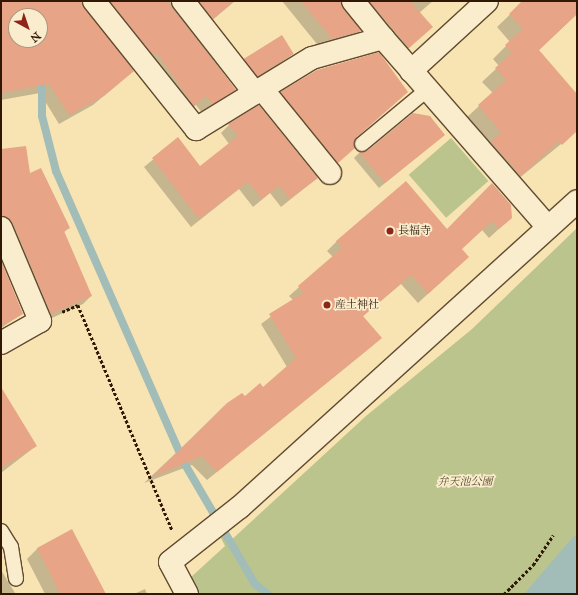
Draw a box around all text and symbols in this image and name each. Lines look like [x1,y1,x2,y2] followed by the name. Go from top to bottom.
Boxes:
[8,8,48,48] north arrow
[28,29,43,45] text: N
[398,224,431,238] place label: 長福寺
[385,226,395,236] marker: 長福寺
[335,298,379,312] place label: 産土神社
[322,300,332,310] marker: 産土神社
[438,475,492,489] park label: 弁天池公園

